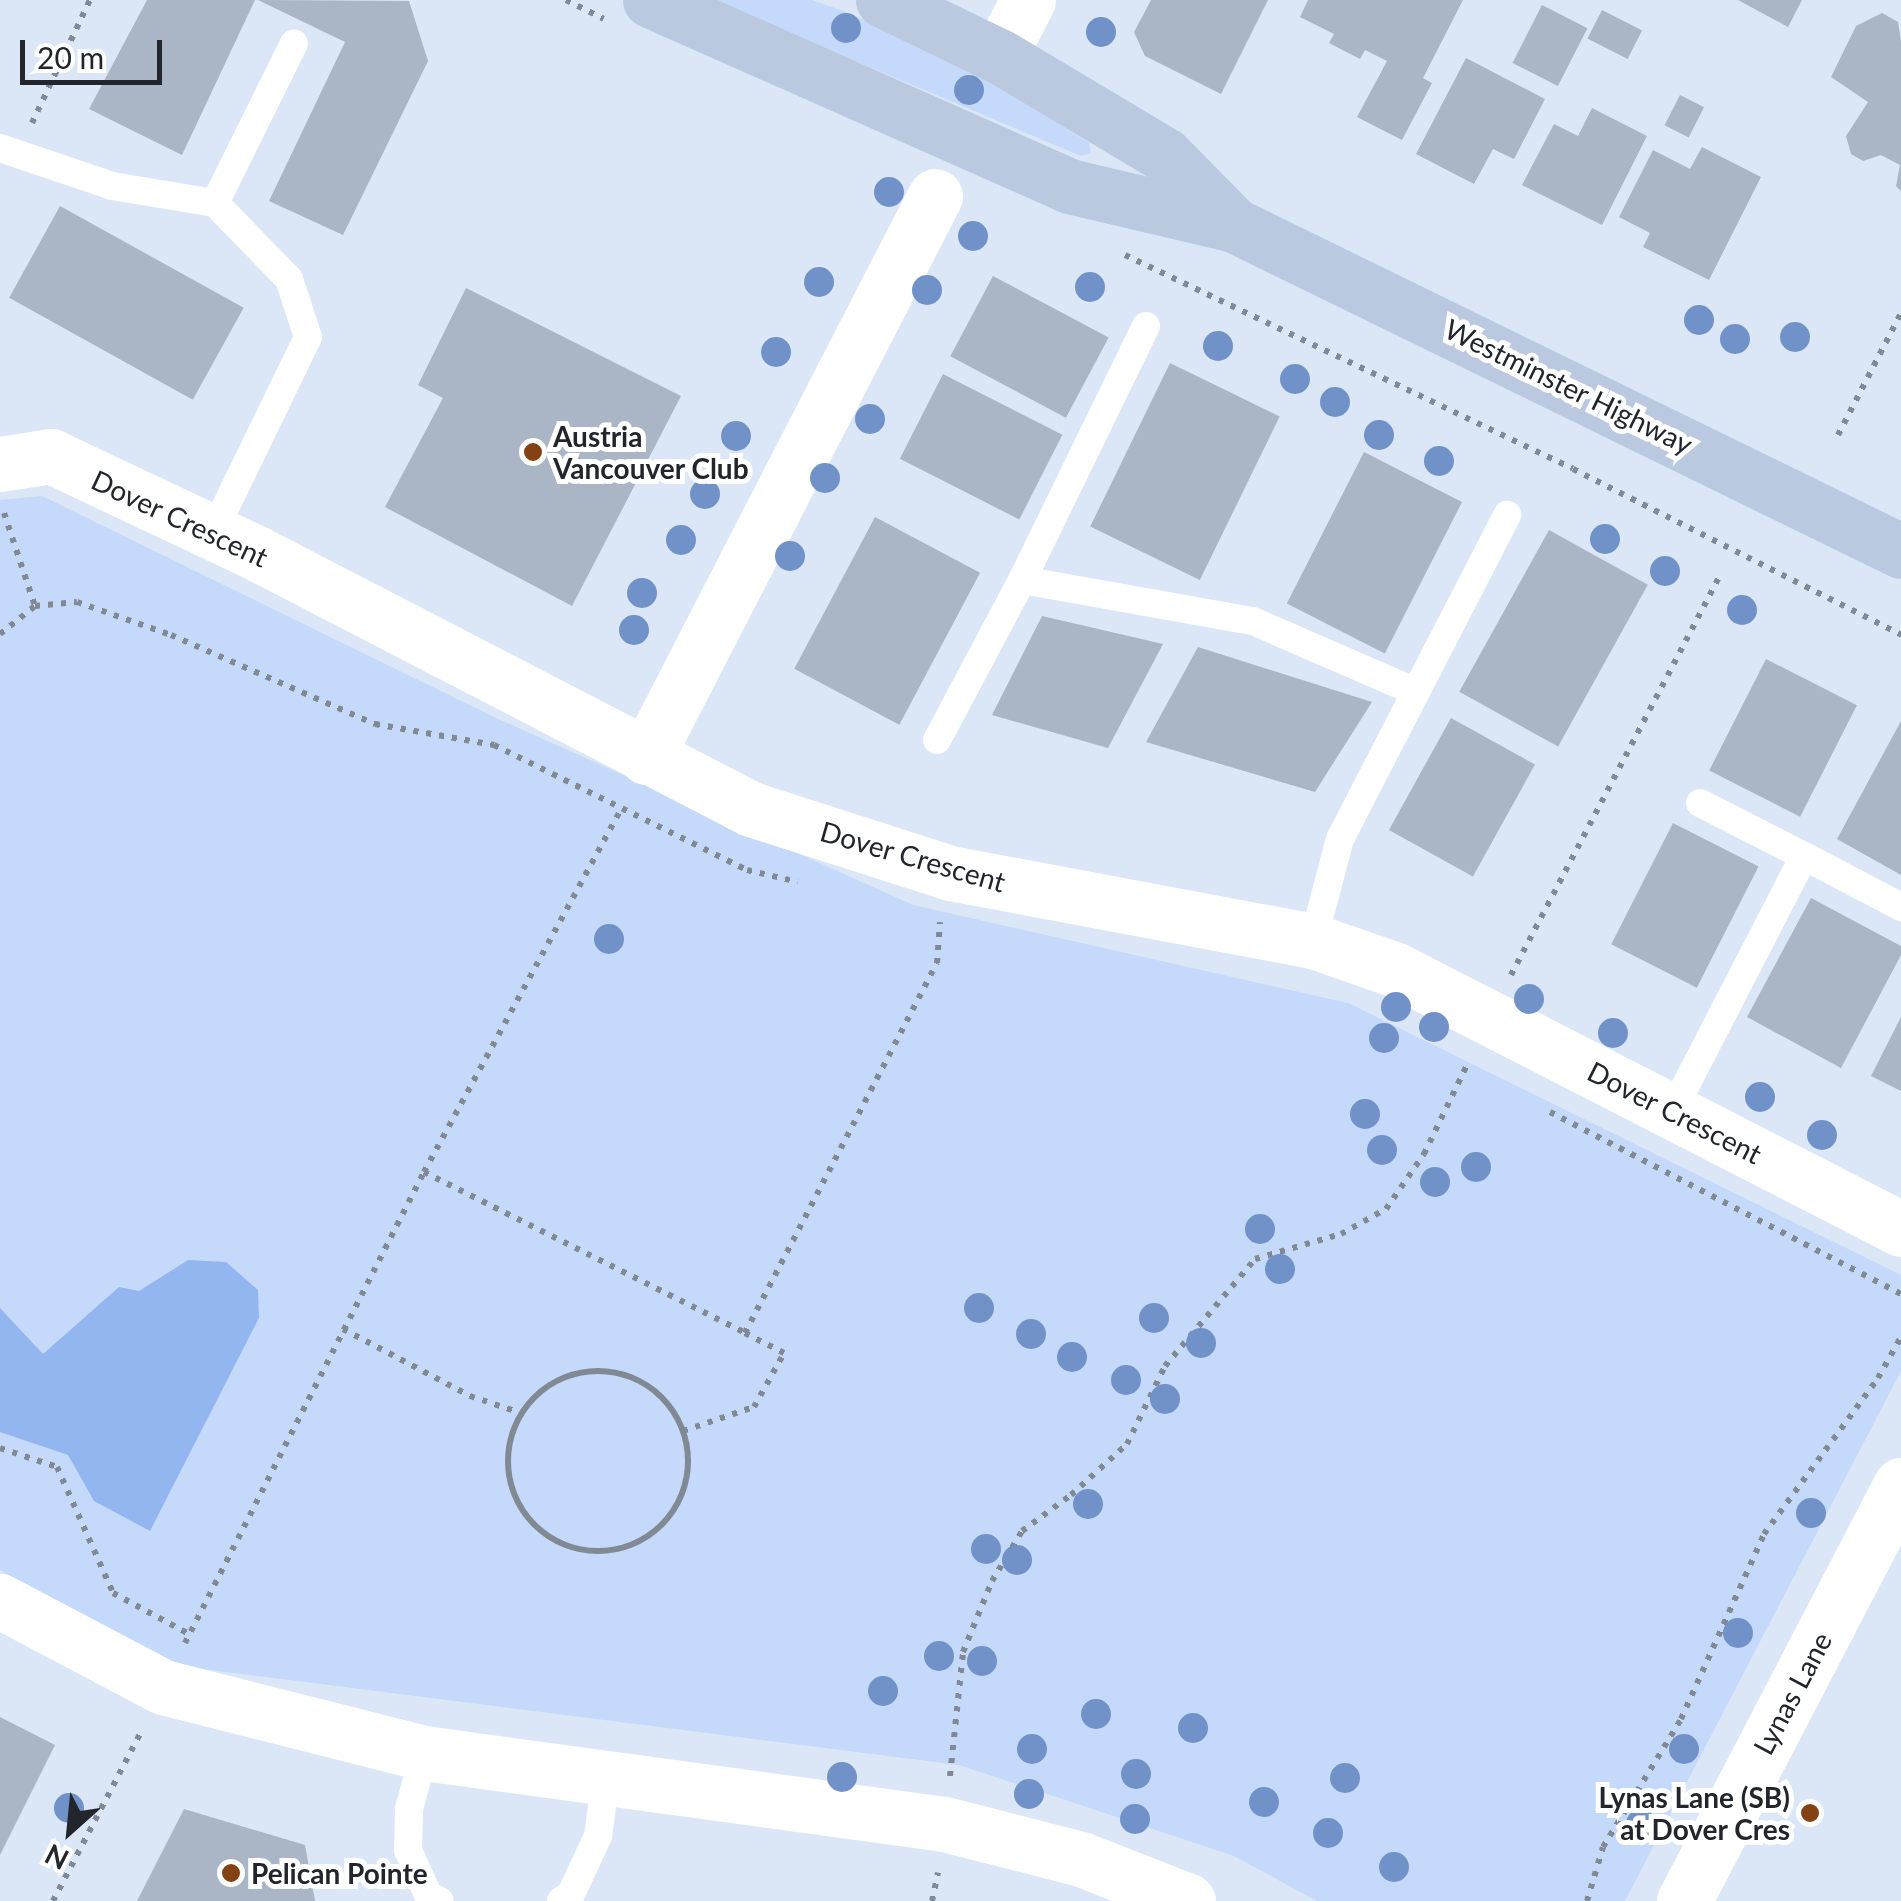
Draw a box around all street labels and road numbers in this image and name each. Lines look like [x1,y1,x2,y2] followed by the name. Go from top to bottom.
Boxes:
[1439,311,1699,461] street label: Westminster Highway
[86,462,274,574] street label: Dover Crescent
[816,813,1010,899] street label: Dover Crescent
[1582,1054,1768,1170] street label: Dover Crescent
[1746,1626,1838,1760] street label: Lynas Lane

